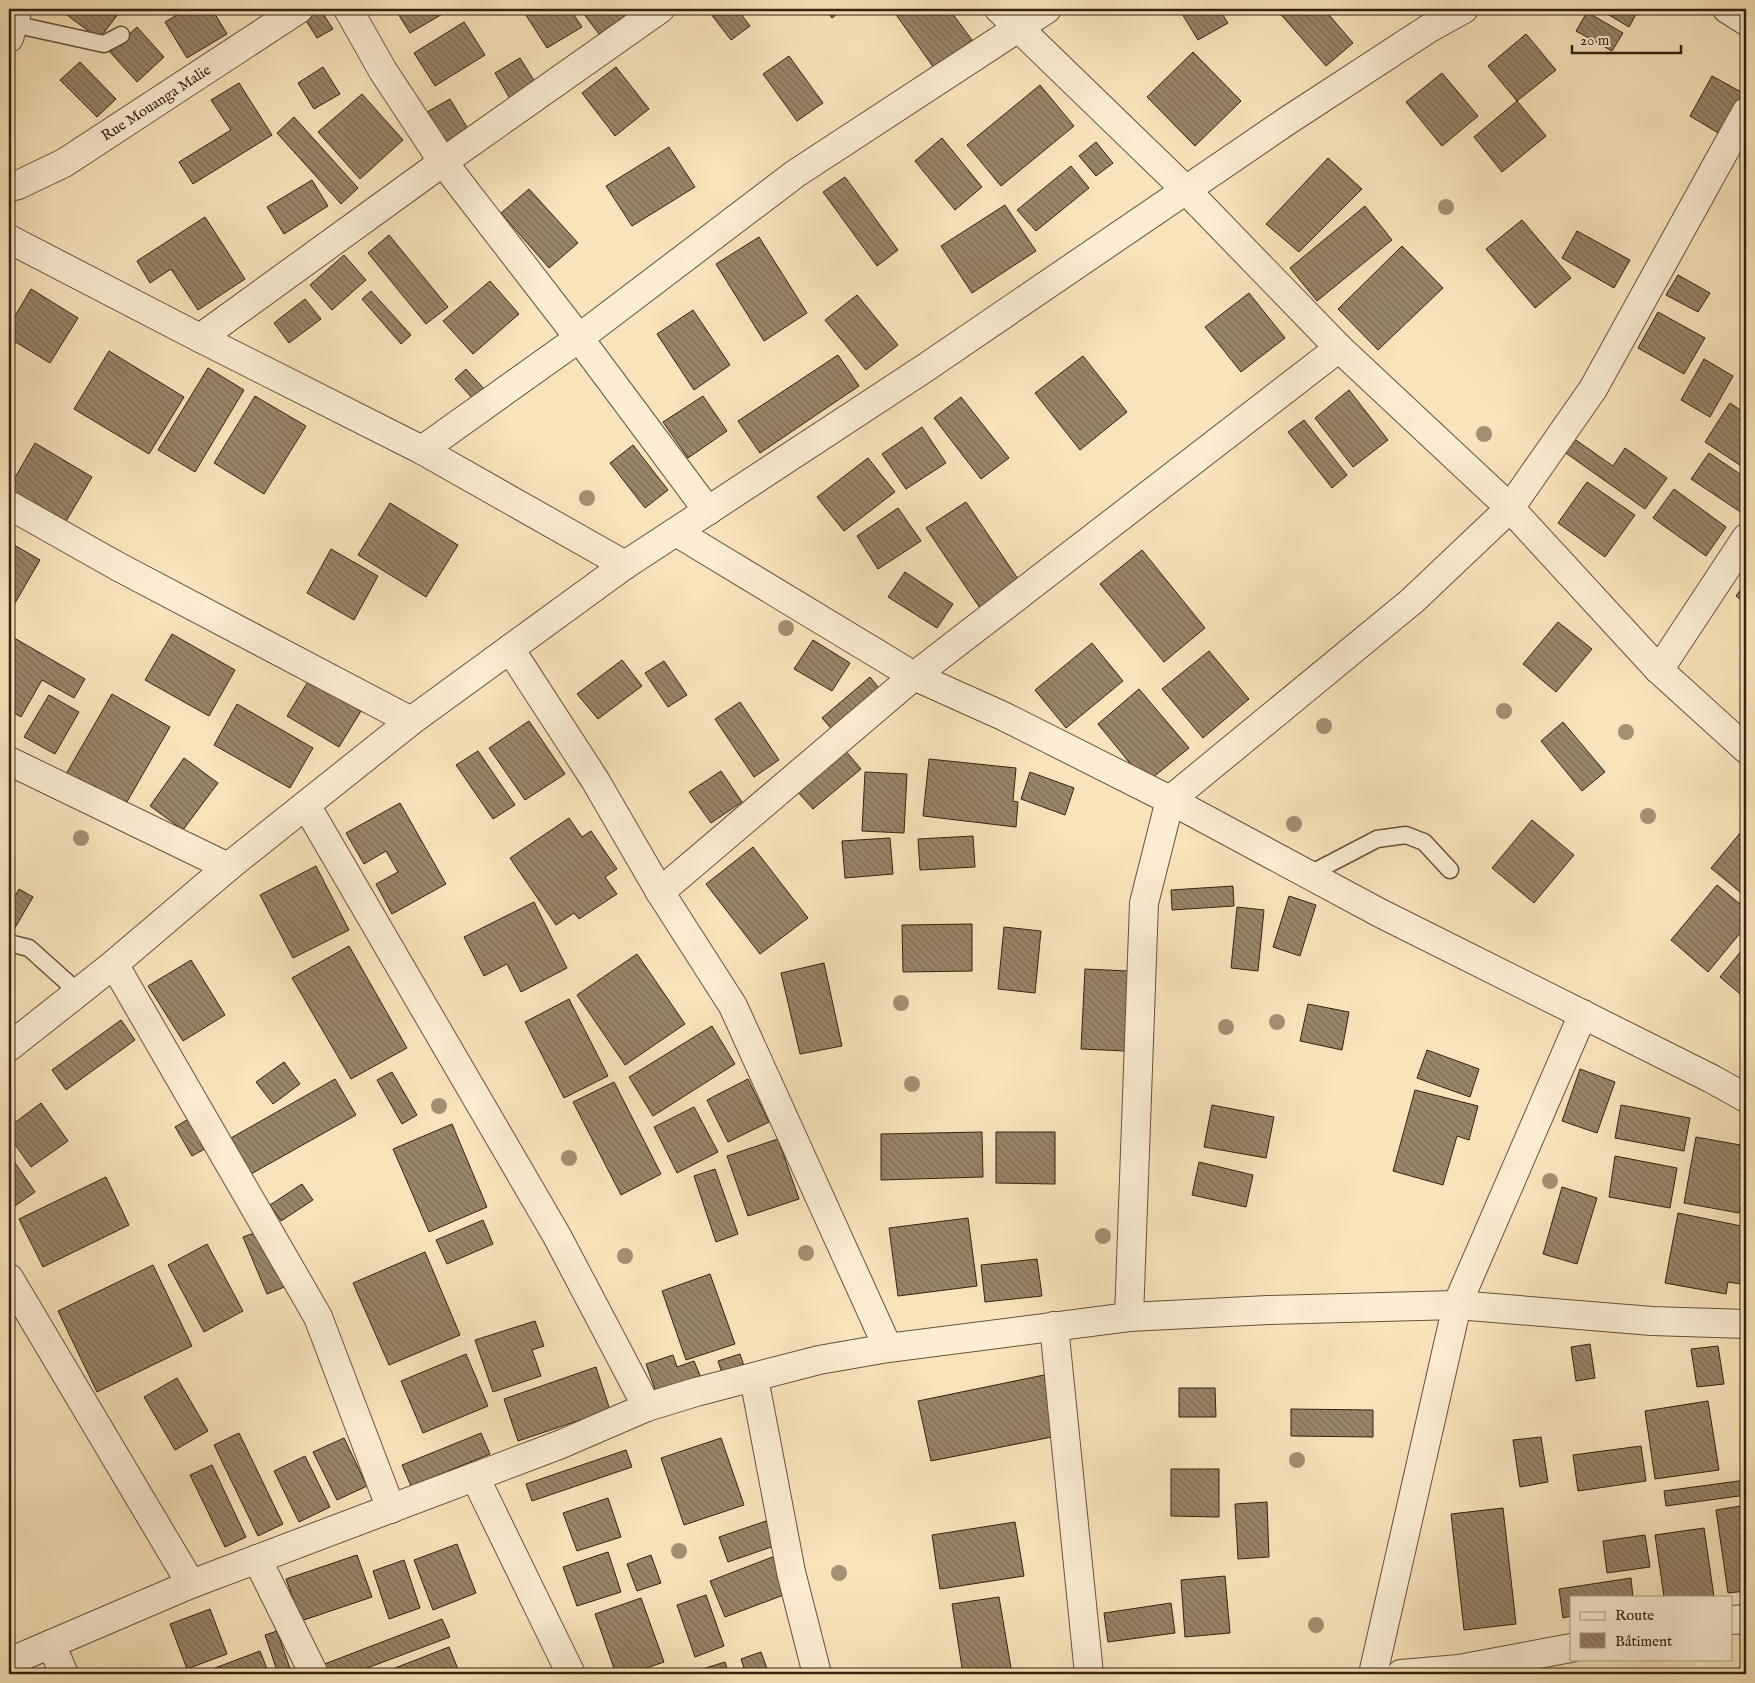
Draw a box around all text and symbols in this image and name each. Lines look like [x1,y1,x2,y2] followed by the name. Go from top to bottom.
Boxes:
[1572,22,1681,54] scale bar
[1580,31,1610,50] text: 20 m
[98,60,214,146] street label: Rue Mouanga Malie
[1570,1596,1732,1660] legend
[1615,1606,1654,1625] text: Route
[1615,1632,1672,1651] text: Bâtiment

